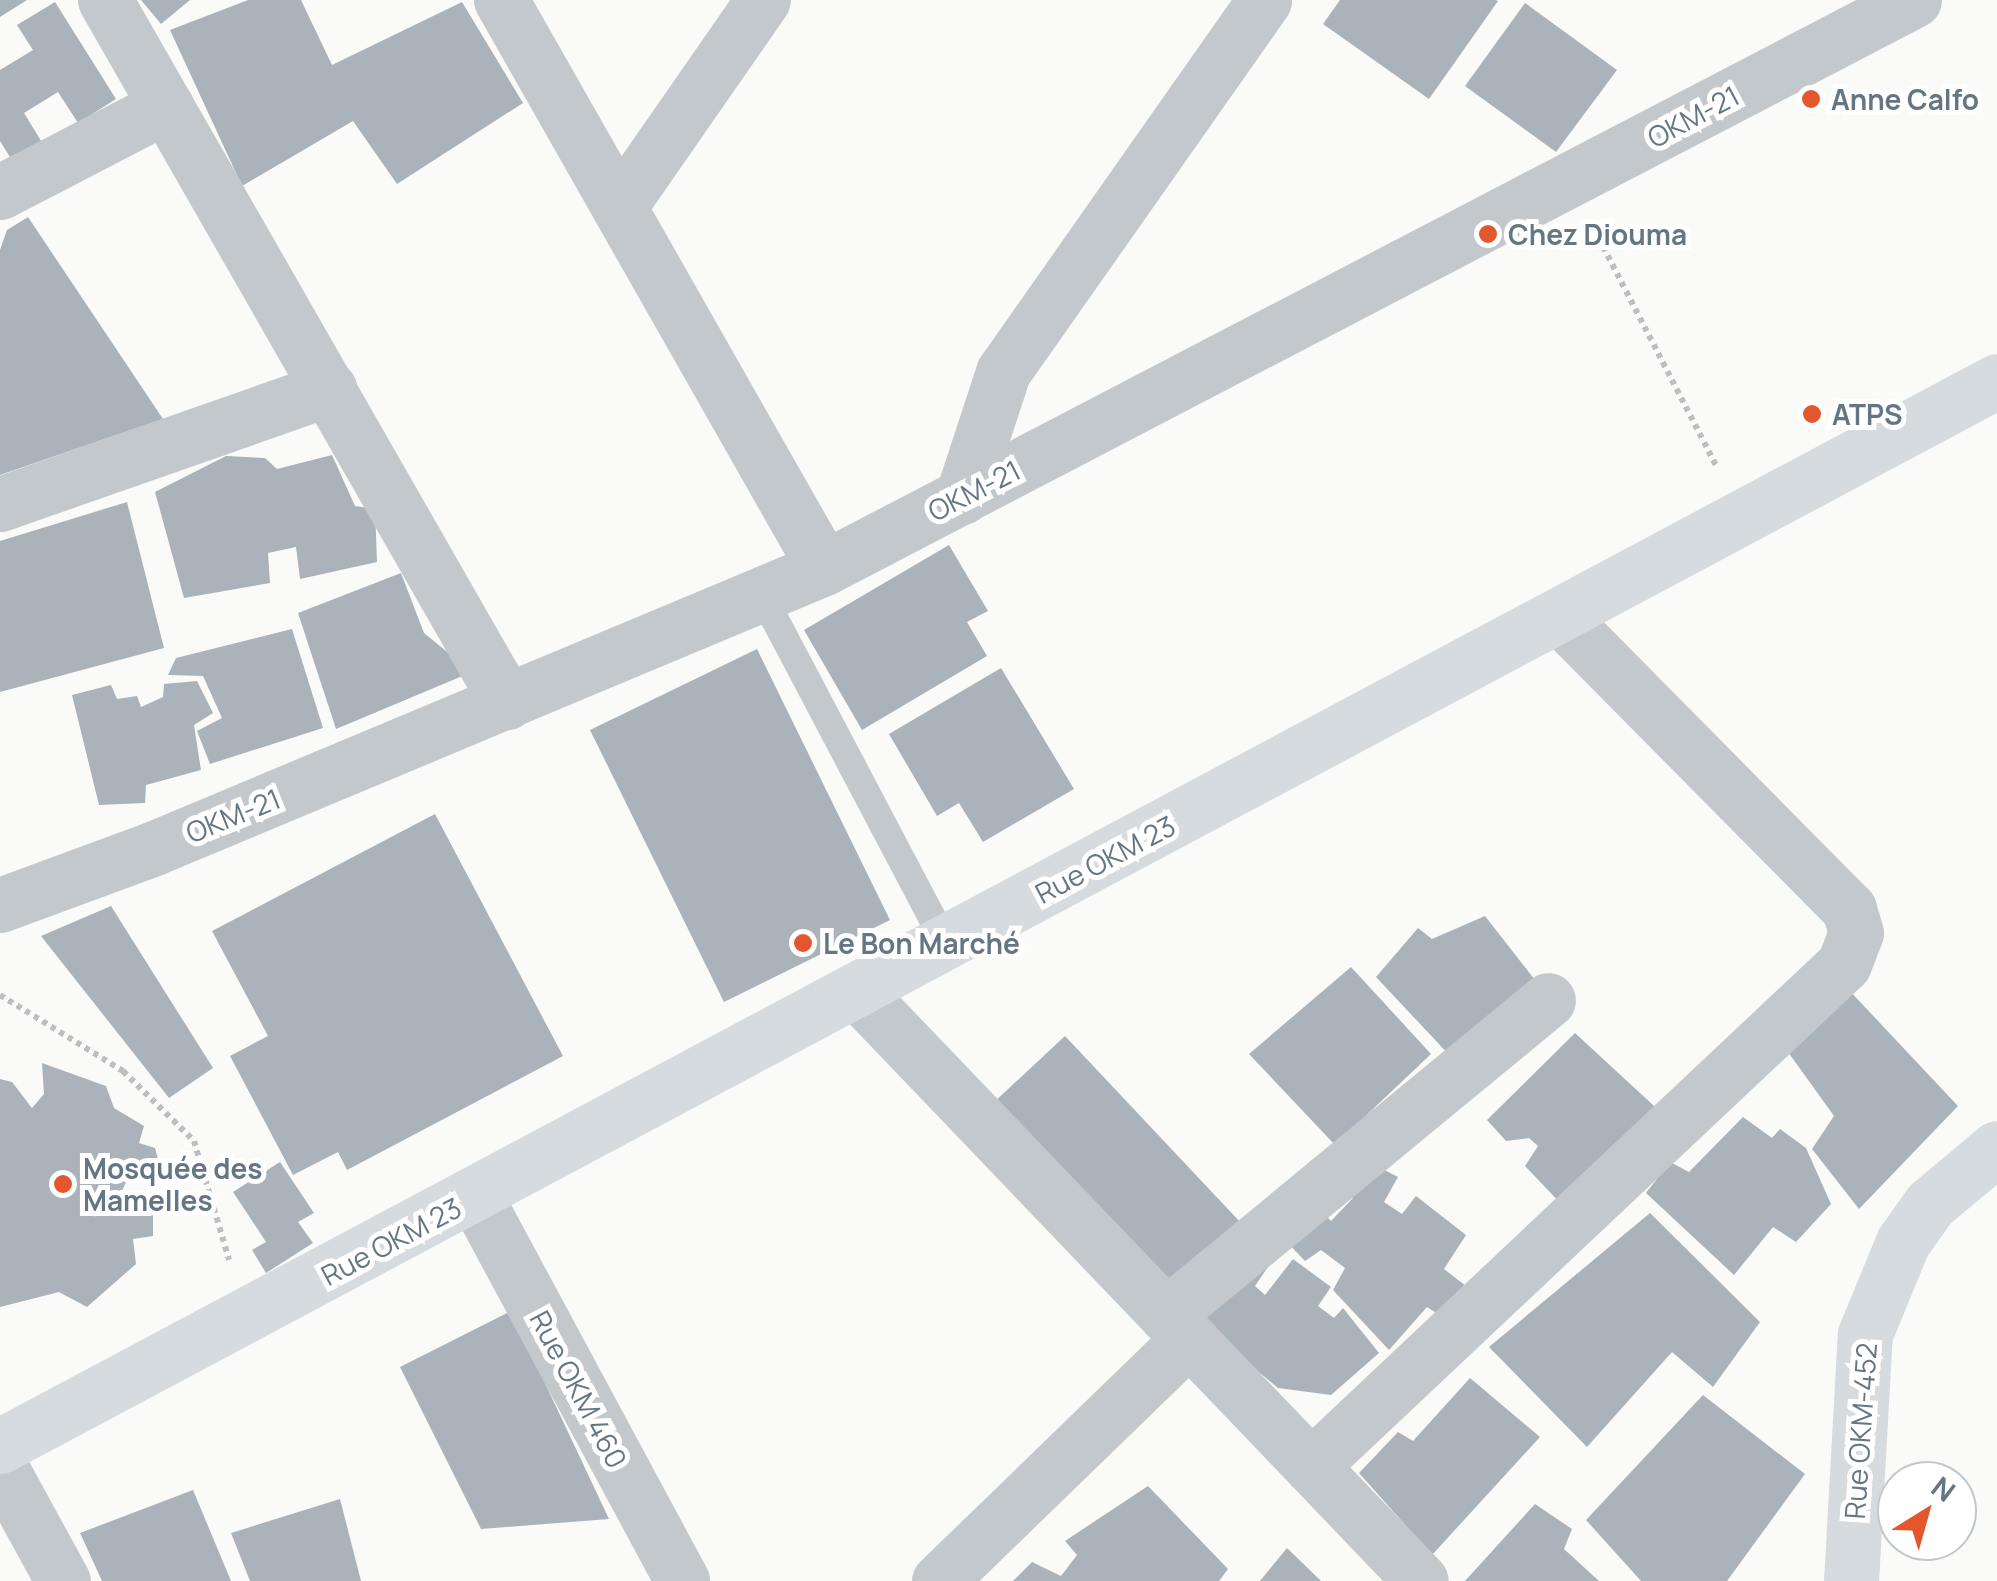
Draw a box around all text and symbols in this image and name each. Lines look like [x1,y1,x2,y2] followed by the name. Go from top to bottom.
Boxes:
[1641,78,1745,154] street label: OKM-21
[1831,82,1979,116] place label: Anne Calfo
[1800,88,1822,110] marker: Anne Calfo
[1508,217,1687,251] place label: Chez Diouma
[1477,223,1499,245] marker: Chez Diouma
[1832,397,1902,431] place label: ATPS
[1801,403,1823,425] marker: ATPS
[922,453,1026,527] street label: OKM-21
[181,781,285,849] street label: OKM-21
[1029,808,1181,910] street label: Rue OKM 23
[823,926,1020,960] place label: Le Bon Marché
[792,932,814,954] marker: Le Bon Marché
[83,1151,262,1217] place label: Mosquée des Mamelles
[52,1173,74,1195] marker: Mosquée des Mamelles
[315,1190,467,1292] street label: Rue OKM 23
[524,1305,634,1473] street label: Rue OKM 460
[1837,1342,1883,1520] street label: Rue OKM-452
[1877,1461,1977,1561] north arrow
[1924,1467,1963,1510] text: N

